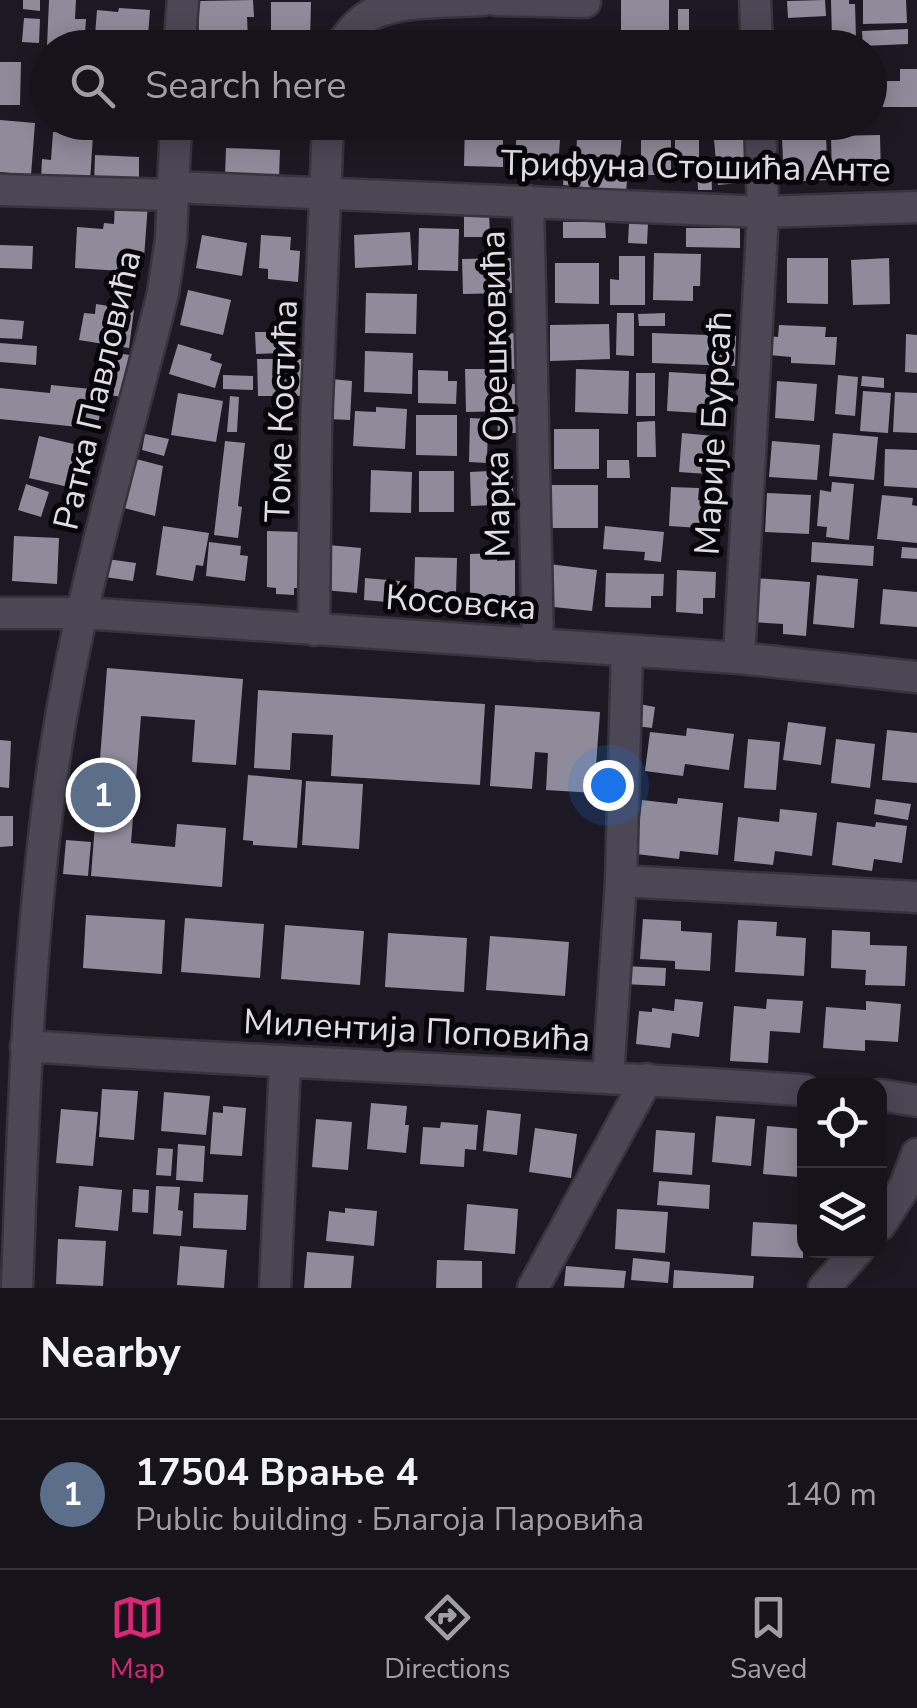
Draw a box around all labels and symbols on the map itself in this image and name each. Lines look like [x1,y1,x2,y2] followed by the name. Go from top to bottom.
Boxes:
[501,140,891,193] street label: Трифуна Стошића Анте
[469,230,522,558] street label: Марка Орешковића
[42,246,152,534] street label: Ратка Павловића
[254,299,309,523] street label: Томе Костића
[684,310,743,556] street label: Марије Бурсаћ
[384,574,538,631] street label: Косовска
[70,758,136,832] pin: 1
[583,760,634,811] your location
[242,998,592,1063] street label: Милентија Поповића

